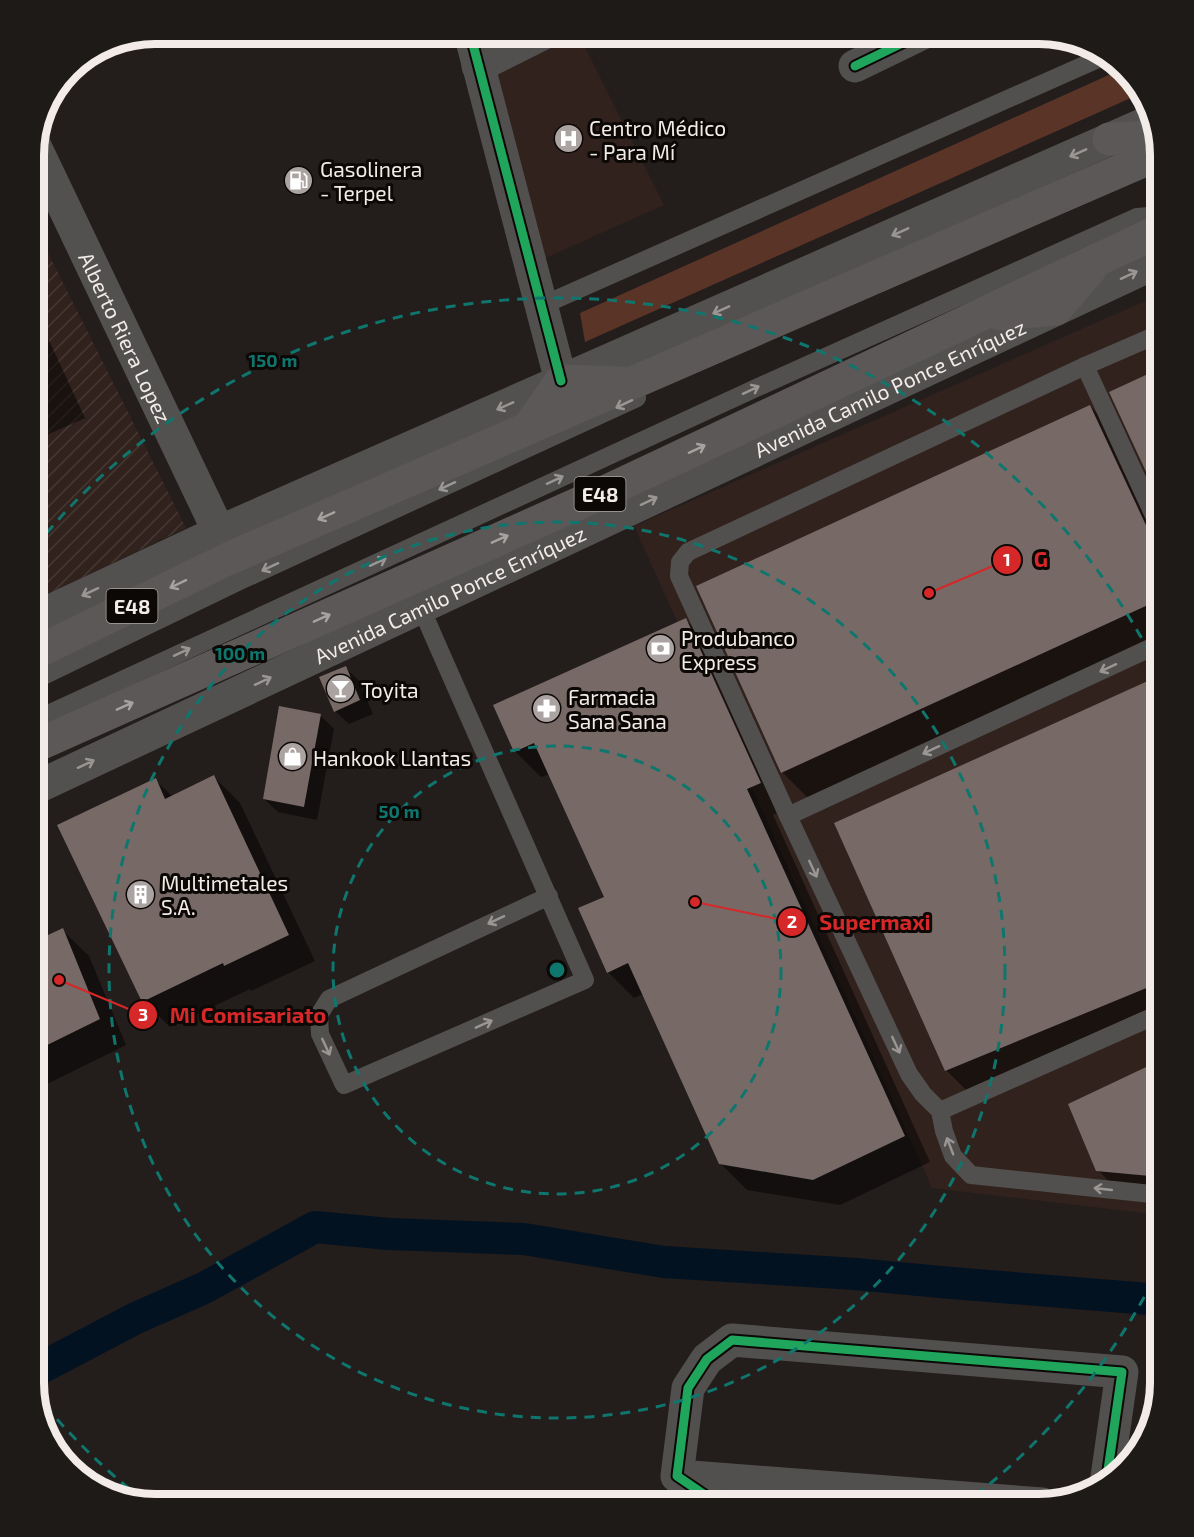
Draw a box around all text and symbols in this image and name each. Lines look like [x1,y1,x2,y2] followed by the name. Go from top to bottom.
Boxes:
[589,115,726,164] place label: Centro Médico - Para Mí
[552,123,584,155] hospital icon: Centro Médico - Para Mí
[1070,148,1088,159] one-way arrow
[320,156,422,205] place label: Gasolinera - Terpel
[283,164,315,196] fuel station icon: Gasolinera - Terpel
[891,226,909,238] one-way arrow
[75,248,178,427] street label: Alberto Riera Lopez
[1120,269,1138,281] one-way arrow
[713,305,731,316] one-way arrow
[750,313,1029,462] street label: Avenida Camilo Ponce Enríquez
[249,349,297,371] text: 150 m
[742,384,760,395] one-way arrow
[616,399,634,411] one-way arrow
[496,401,514,412] one-way arrow
[687,442,705,454] one-way arrow
[545,474,563,486] one-way arrow
[574,477,626,511] road number: E48
[438,481,456,492] one-way arrow
[639,494,657,506] one-way arrow
[318,511,336,522] one-way arrow
[310,519,589,668] street label: Avenida Camilo Ponce Enríquez
[491,532,509,544] one-way arrow
[992,540,1061,580] callout: G
[1034,545,1048,571] text: G
[1003,548,1011,570] text: 1
[368,556,386,567] one-way arrow
[261,562,279,573] one-way arrow
[169,578,187,590] one-way arrow
[82,587,100,599] one-way arrow
[106,589,158,623] road number: E48
[313,612,331,623] one-way arrow
[681,625,795,674] place label: Produbanco Express
[644,633,676,665] bank icon: Produbanco Express
[215,642,265,664] text: 100 m
[172,646,190,658] one-way arrow
[1099,662,1117,674] one-way arrow
[324,673,356,705] bar icon: Toyita
[253,675,271,687] one-way arrow
[361,677,419,702] place label: Toyita
[568,684,667,733] place label: Farmacia Sana Sana
[531,692,563,724] pharmacy icon: Farmacia Sana Sana
[115,700,133,712] one-way arrow
[276,741,308,773] shop icon: Hankook Llantas
[922,744,940,756] one-way arrow
[313,745,471,770] place label: Hankook Llantas
[77,757,95,769] one-way arrow
[378,800,420,822] text: 50 m
[808,859,819,877] one-way arrow
[161,870,288,919] place label: Multimetales S.A.
[124,878,156,910] building icon: Multimetales S.A.
[777,902,942,942] callout: Supermaxi
[819,908,931,934] text: Supermaxi
[787,910,797,932] text: 2
[487,915,505,927] one-way arrow
[547,960,567,980] centre of rings
[128,995,339,1035] callout: Mi Comisariato
[170,1001,326,1027] text: Mi Comisariato
[138,1003,148,1025] text: 3
[474,1018,492,1030] one-way arrow
[890,1036,902,1054] one-way arrow
[320,1038,332,1056] one-way arrow
[943,1137,954,1156] one-way arrow
[1093,1183,1113,1194] one-way arrow

